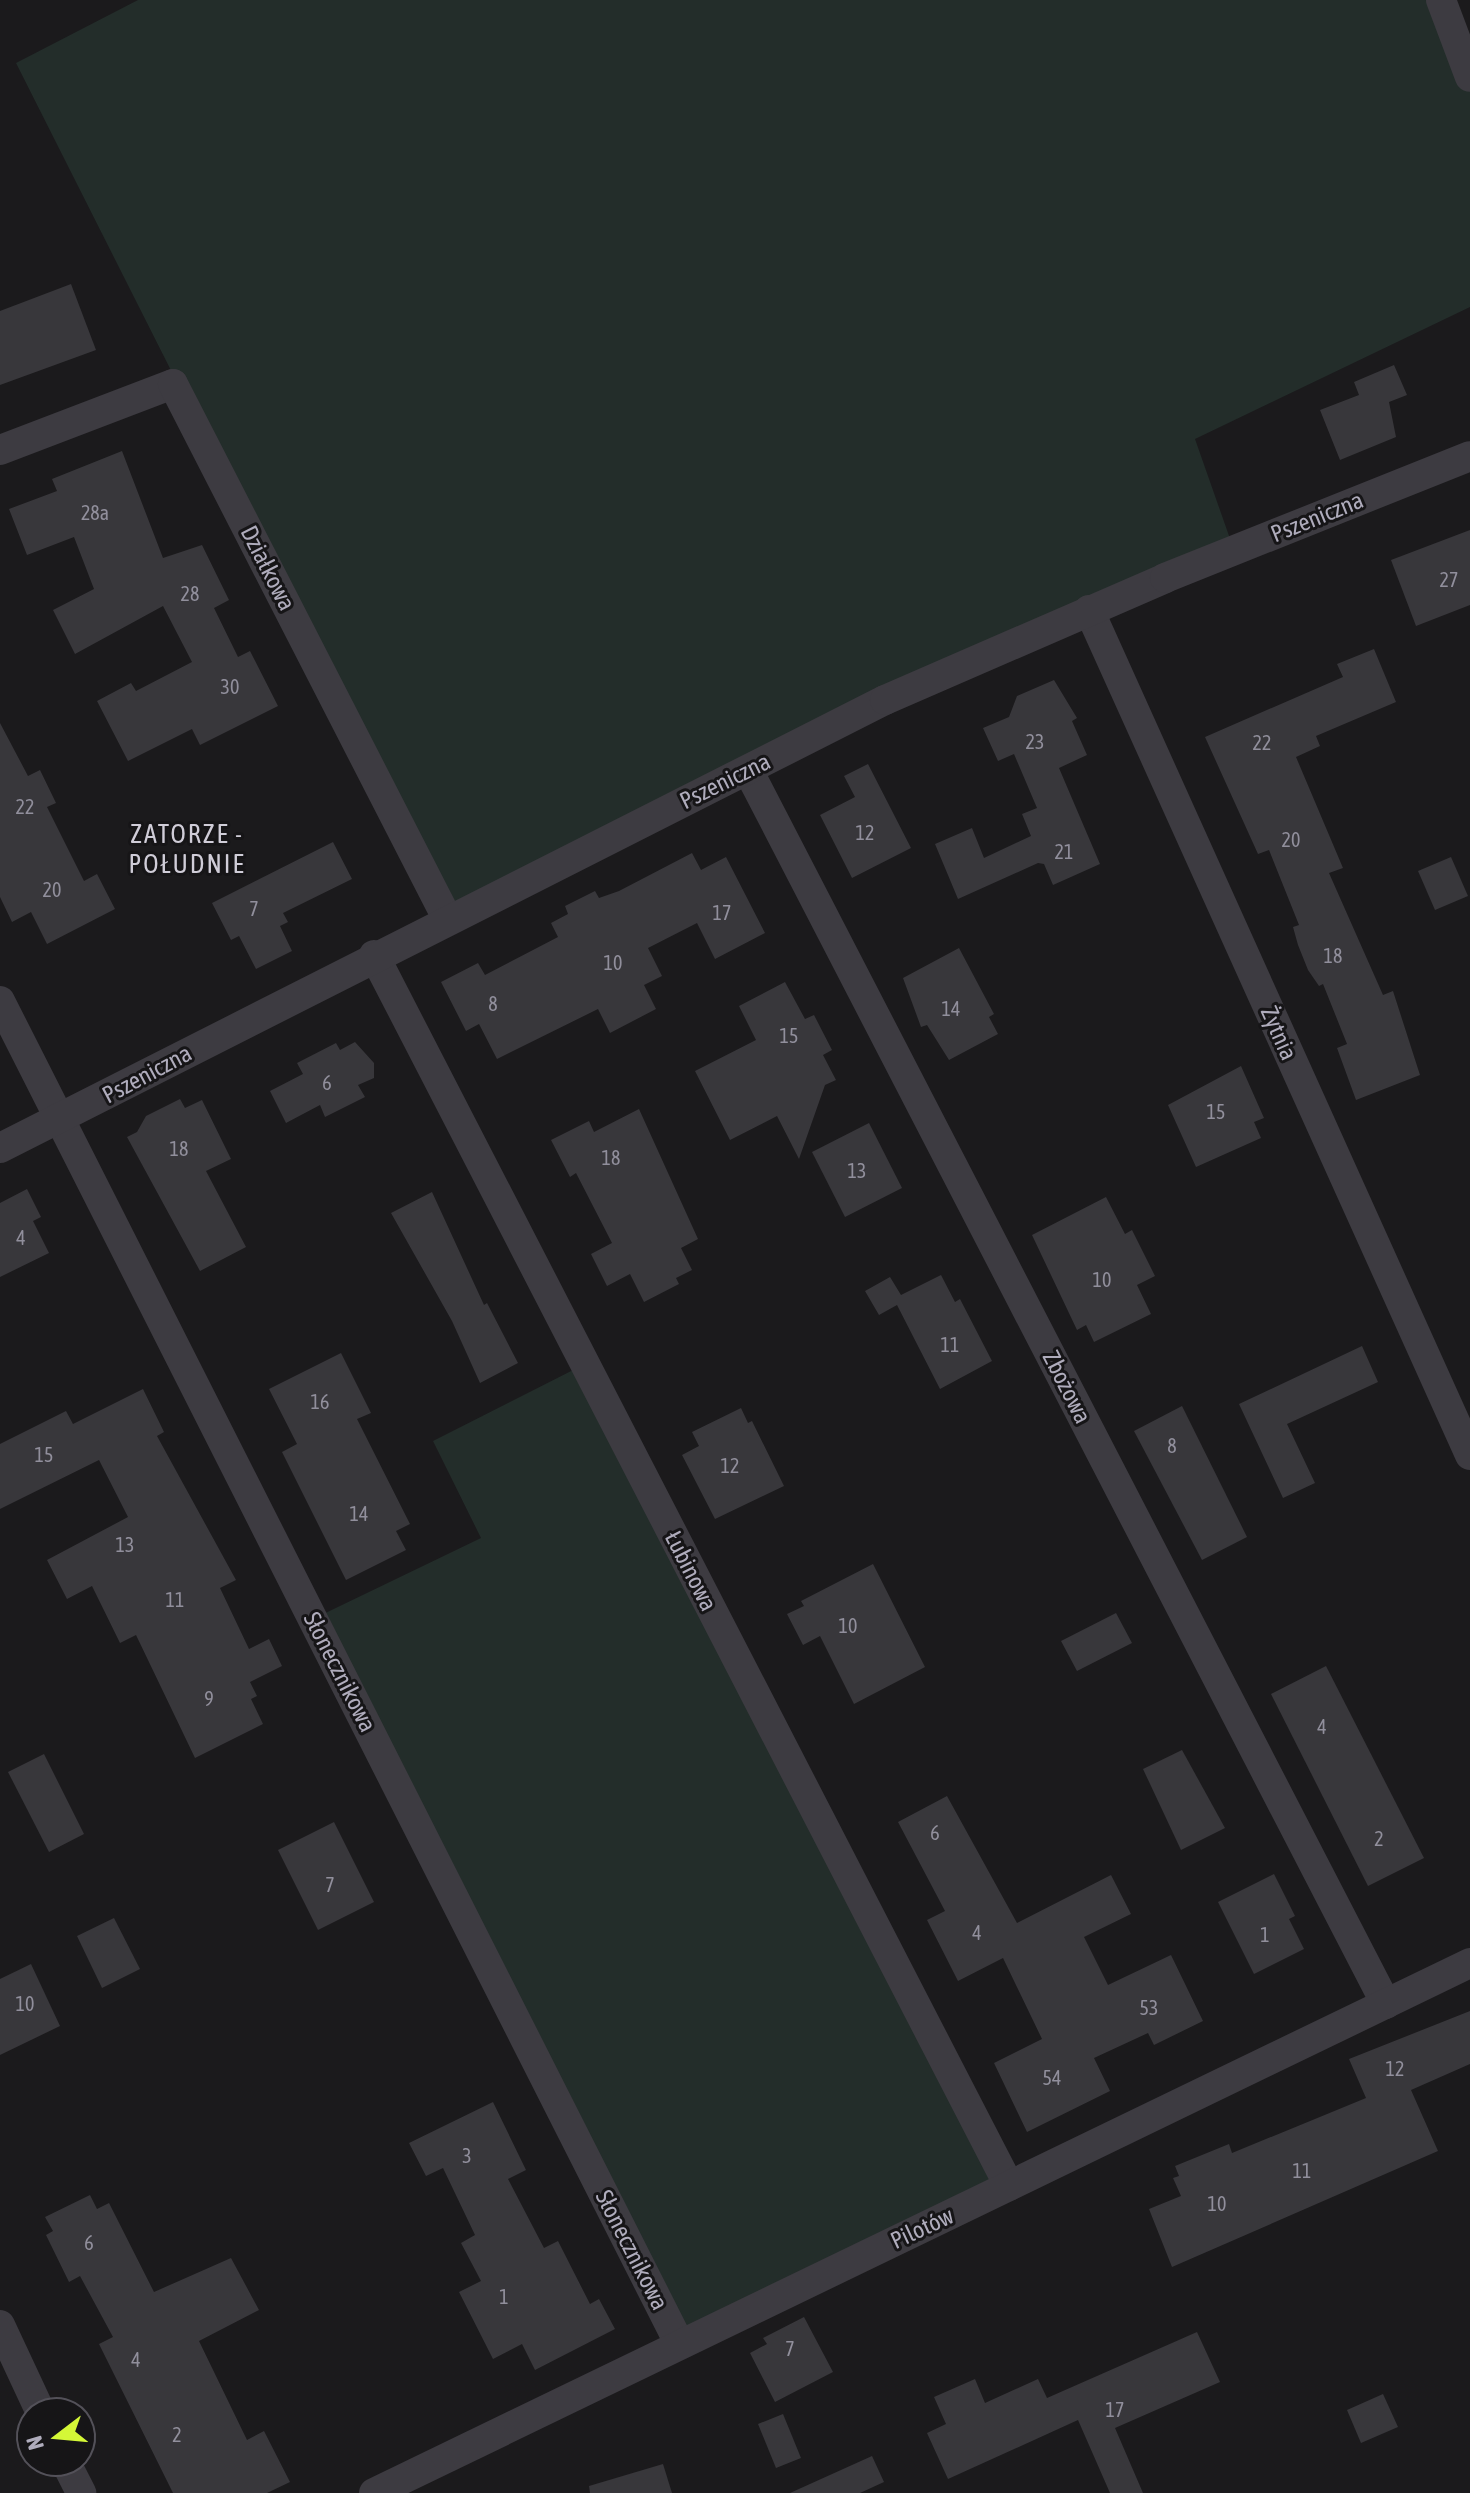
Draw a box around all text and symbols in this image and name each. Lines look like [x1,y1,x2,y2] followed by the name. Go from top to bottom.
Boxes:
[1267,485,1367,549] street label: Pszeniczna
[81,500,109,524] house number: 28a
[234,521,302,615] street label: Działkowa
[1440,567,1458,591] house number: 27
[181,581,199,605] house number: 28
[221,674,239,698] house number: 30
[1026,729,1044,753] house number: 23
[1253,730,1271,754] house number: 22
[675,747,775,815] street label: Pszeniczna
[16,794,34,818] house number: 22
[129,819,245,880] district label: ZATORZE - POŁUDNIE
[856,820,874,844] house number: 12
[1282,827,1300,851] house number: 20
[1055,839,1073,863] house number: 21
[43,877,61,901] house number: 20
[249,896,259,920] house number: 7
[713,900,731,924] house number: 17
[1324,943,1342,967] house number: 18
[604,950,622,974] house number: 10
[488,991,498,1015] house number: 8
[942,996,960,1020] house number: 14
[1254,1002,1304,1064] street label: Żytnia
[780,1023,798,1047] house number: 15
[97,1039,197,1109] street label: Pszeniczna
[322,1070,332,1094] house number: 6
[1207,1099,1225,1123] house number: 15
[170,1136,188,1160] house number: 18
[602,1145,620,1169] house number: 18
[848,1158,866,1182] house number: 13
[16,1225,26,1249] house number: 4
[1093,1267,1111,1291] house number: 10
[941,1332,959,1356] house number: 11
[1036,1346,1098,1428] street label: Zbożowa
[311,1389,329,1413] house number: 16
[1167,1433,1177,1457] house number: 8
[35,1442,53,1466] house number: 15
[721,1453,739,1477] house number: 12
[350,1501,368,1525] house number: 14
[659,1526,723,1616] street label: Łubinowa
[116,1532,134,1556] house number: 13
[166,1587,184,1611] house number: 11
[297,1607,383,1737] street label: Słonecznikowa
[839,1613,857,1637] house number: 10
[204,1686,214,1710] house number: 9
[1317,1714,1327,1738] house number: 4
[930,1820,940,1844] house number: 6
[1374,1826,1384,1850] house number: 2
[325,1872,335,1896] house number: 7
[972,1920,982,1944] house number: 4
[1260,1922,1270,1946] house number: 1
[16,1991,34,2015] house number: 10
[1140,1995,1158,2019] house number: 53
[1386,2056,1404,2080] house number: 12
[1043,2065,1061,2089] house number: 54
[462,2143,472,2167] house number: 3
[1293,2158,1311,2182] house number: 11
[589,2185,675,2315] street label: Słonecznikowa
[1208,2191,1226,2215] house number: 10
[886,2201,958,2255] street label: Pilotów
[84,2230,94,2254] house number: 6
[499,2284,509,2308] house number: 1
[785,2336,795,2360] house number: 7
[131,2347,141,2371] house number: 4
[16,2397,96,2477] north arrow
[1106,2397,1124,2421] house number: 17
[172,2422,182,2446] house number: 2
[21,2433,49,2453] text: N

